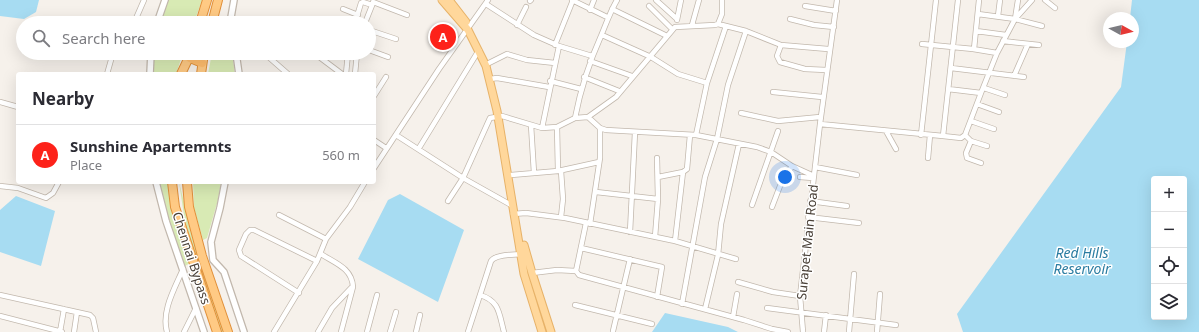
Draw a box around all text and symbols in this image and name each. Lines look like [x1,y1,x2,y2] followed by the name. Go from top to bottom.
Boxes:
[1103,12,1139,48] north arrow
[16,16,376,60] search box
[430,22,456,52] pin: A
[30,27,52,49] icon: search
[62,28,145,48] text: Search here
[32,87,94,110] text: Nearby
[70,136,232,156] text: Sunshine Apartemnts
[41,146,50,164] text: A
[322,146,360,164] text: 560 m
[70,156,102,174] text: Place
[775,167,795,187] your location
[1151,176,1187,320] map controls
[1151,176,1187,212] button: +
[792,183,822,301] street label: Surapet Main Road
[169,209,215,307] street label: Chennai Bypass
[1151,212,1187,248] button: −
[1053,243,1111,278] water label: Red Hills Reservoir
[1151,248,1187,284] button: locate
[1151,284,1187,320] button: layers

